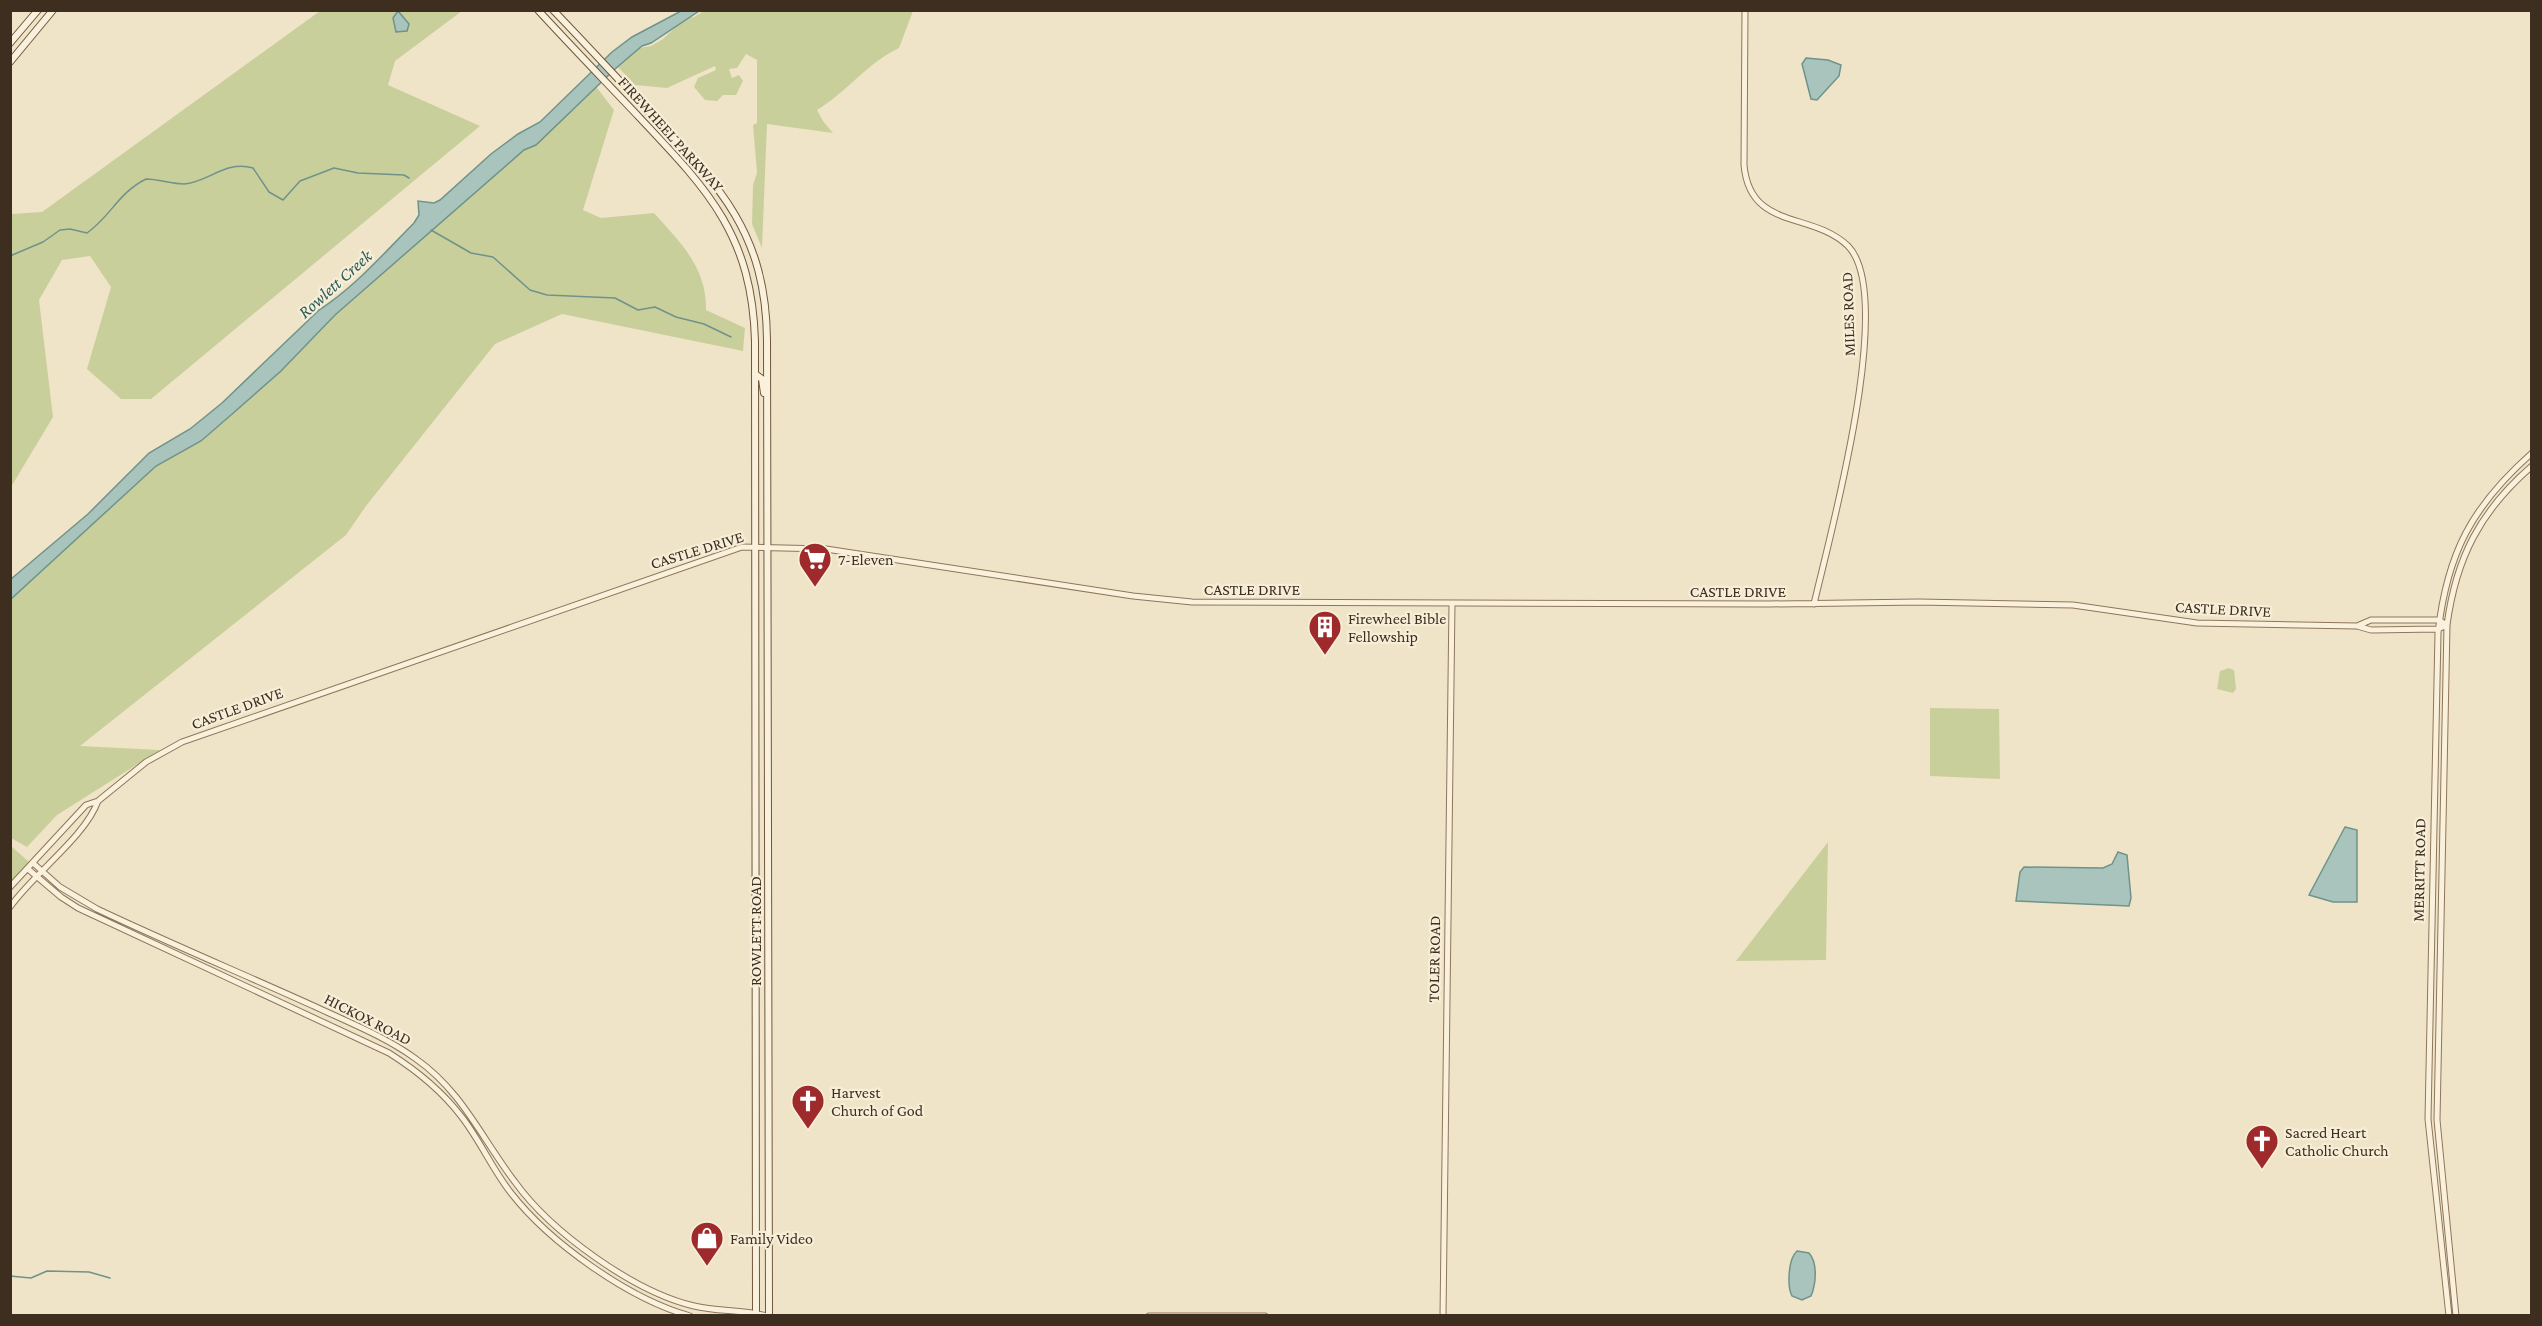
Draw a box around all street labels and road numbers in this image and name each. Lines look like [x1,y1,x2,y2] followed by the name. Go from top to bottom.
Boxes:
[615,73,727,195] street label: FIREWHEEL PARKWAY
[1838,272,1858,356] street label: MILES ROAD
[648,528,746,572] street label: CASTLE DRIVE
[1204,581,1300,598] street label: CASTLE DRIVE
[1690,583,1786,600] street label: CASTLE DRIVE
[2174,598,2272,620] street label: CASTLE DRIVE
[189,683,285,732] street label: CASTLE DRIVE
[2410,818,2428,922] street label: MERRITT ROAD
[747,876,764,986] street label: ROWLETT ROAD
[1425,915,1443,1003] street label: TOLER ROAD
[322,990,414,1048] street label: HICKOX ROAD

